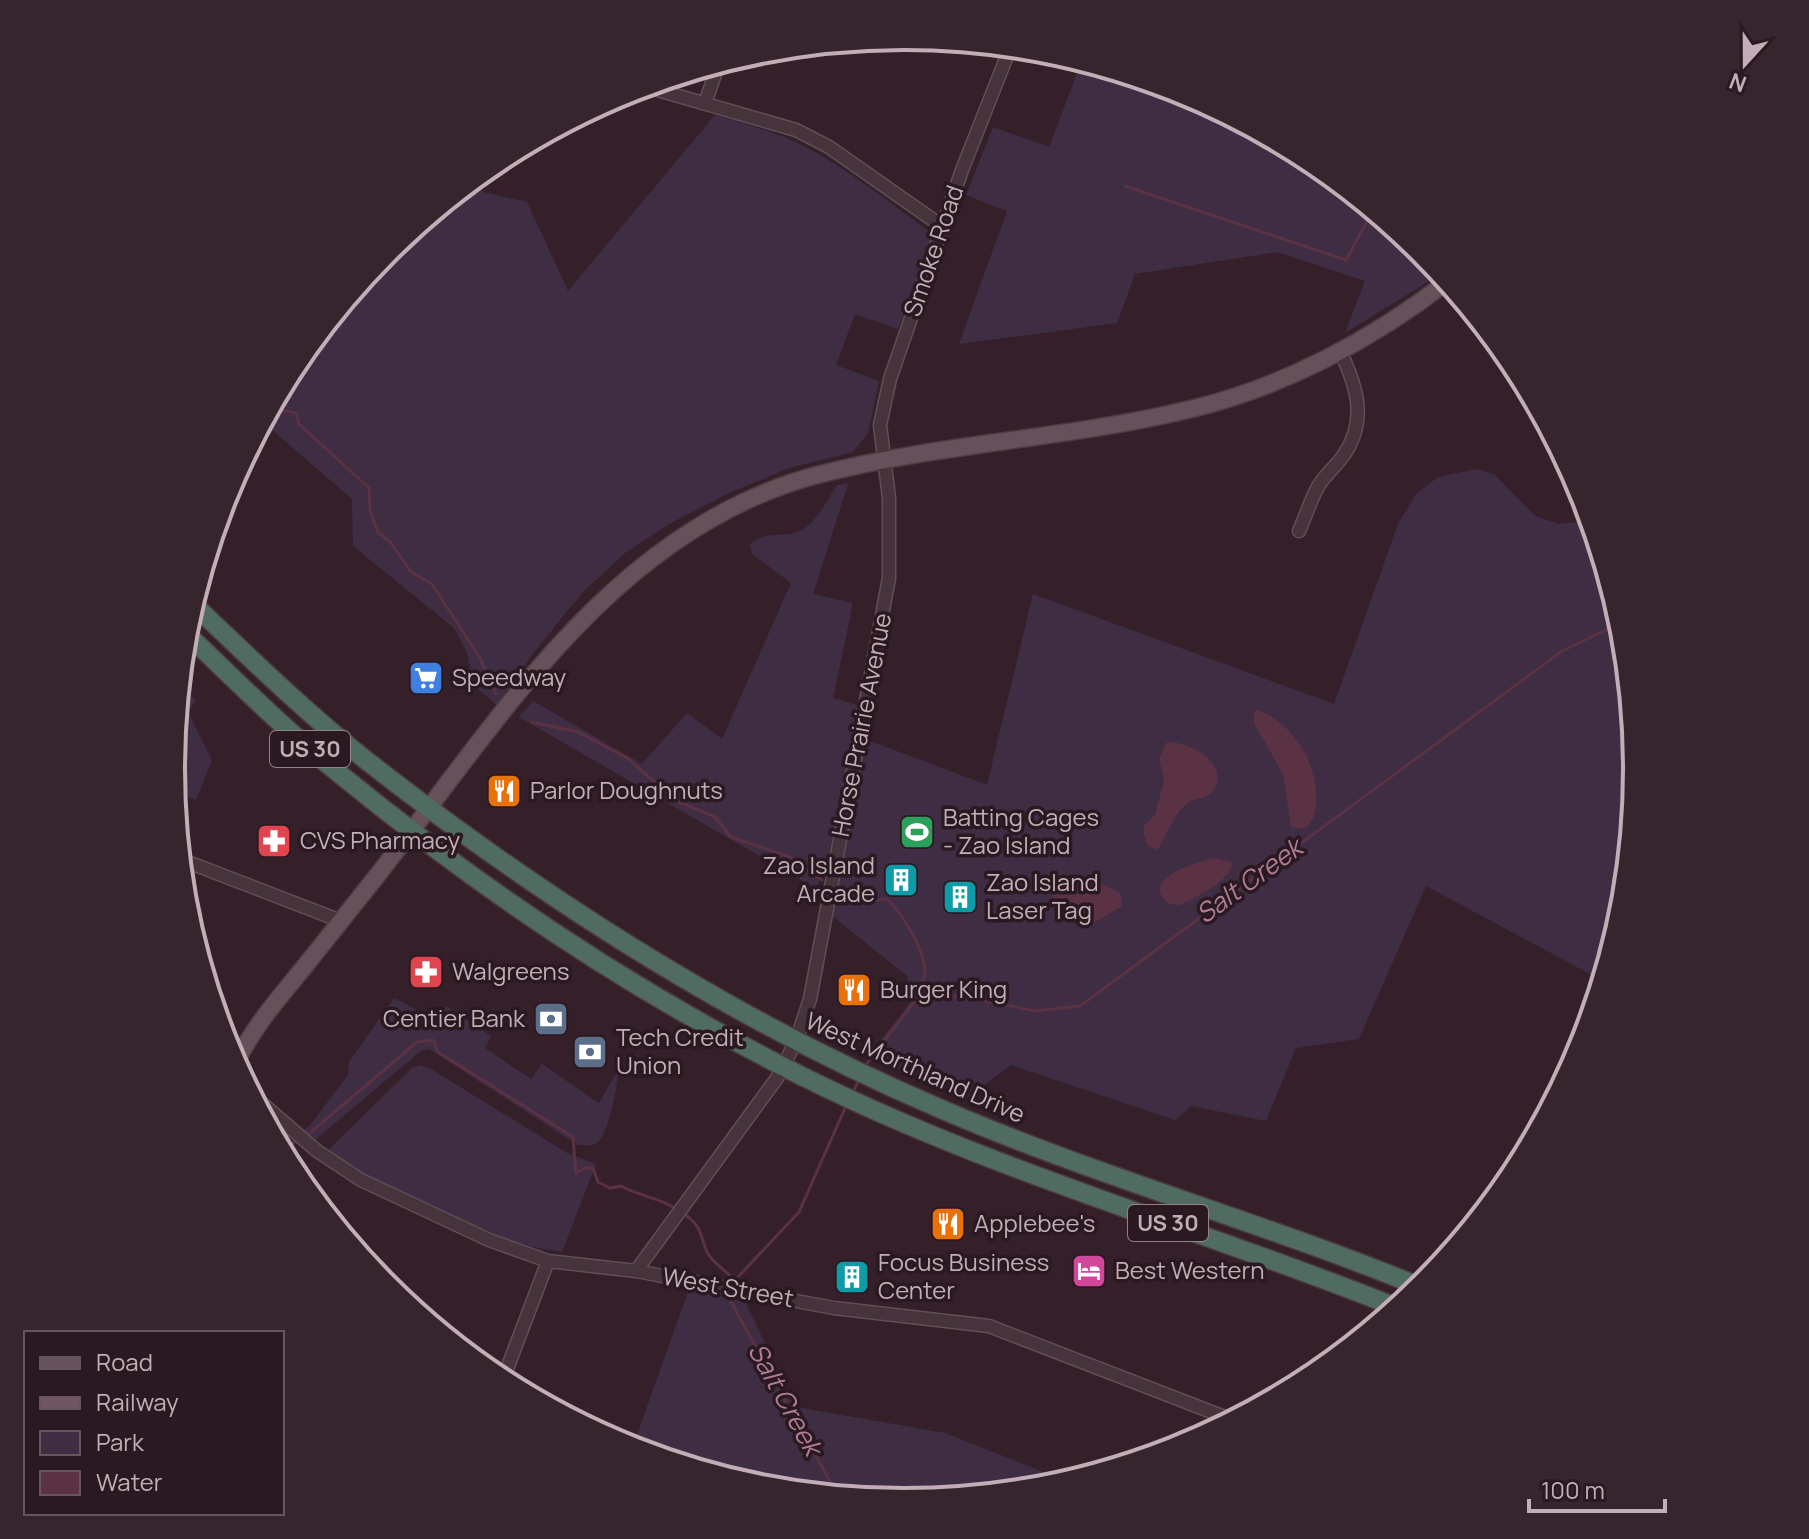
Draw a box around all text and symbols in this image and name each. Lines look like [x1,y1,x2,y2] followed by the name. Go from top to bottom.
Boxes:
[1705,24,1785,104] north arrow
[1725,66,1751,100] text: N
[895,181,970,320] street label: Smoke Road
[823,610,898,839] street label: Horse Prairie Avenue
[407,659,445,697] supermarket icon: Speedway
[452,660,567,693] place label: Speedway
[270,731,350,767] road number: US 30
[485,772,523,810] restaurant icon: Parlor Doughnuts
[530,773,723,806] place label: Parlor Doughnuts
[943,800,1099,861] place label: Batting Cages - Zao Island
[898,813,936,851] sports icon: Batting Cages - Zao Island
[255,822,293,860] pharmacy icon: CVS Pharmacy
[300,823,461,856] place label: CVS Pharmacy
[1188,827,1312,931] water label: Salt Creek
[762,848,875,909] place label: Zao Island Arcade
[882,861,920,899] building icon: Zao Island Arcade
[986,865,1099,926] place label: Zao Island Laser Tag
[941,878,979,916] building icon: Zao Island Laser Tag
[407,953,445,991] pharmacy icon: Walgreens
[452,954,569,987] place label: Walgreens
[835,971,873,1009] restaurant icon: Burger King
[880,972,1007,1005] place label: Burger King
[532,1000,570,1038] bank icon: Centier Bank
[383,1001,526,1034] place label: Centier Bank
[801,1003,1031,1130] street label: West Morthland Drive
[616,1020,744,1081] place label: Tech Credit Union
[571,1033,609,1071] bank icon: Tech Credit Union
[929,1205,967,1243] restaurant icon: Applebee's
[1128,1205,1208,1241] road number: US 30
[974,1206,1095,1239] place label: Applebee's
[878,1245,1049,1306] place label: Focus Business Center
[1070,1252,1108,1290] hotel icon: Best Western
[1115,1253,1264,1286] place label: Best Western
[833,1258,871,1296] building icon: Focus Business Center
[660,1259,796,1314] street label: West Street
[24,1331,284,1515] legend
[740,1336,833,1465] water label: Salt Creek
[96,1345,153,1378] text: Road
[96,1385,179,1418] text: Railway
[96,1425,145,1458] text: Park
[1529,1463,1665,1513] scale bar
[96,1465,163,1498] text: Water
[1541,1473,1605,1506] text: 100 m

